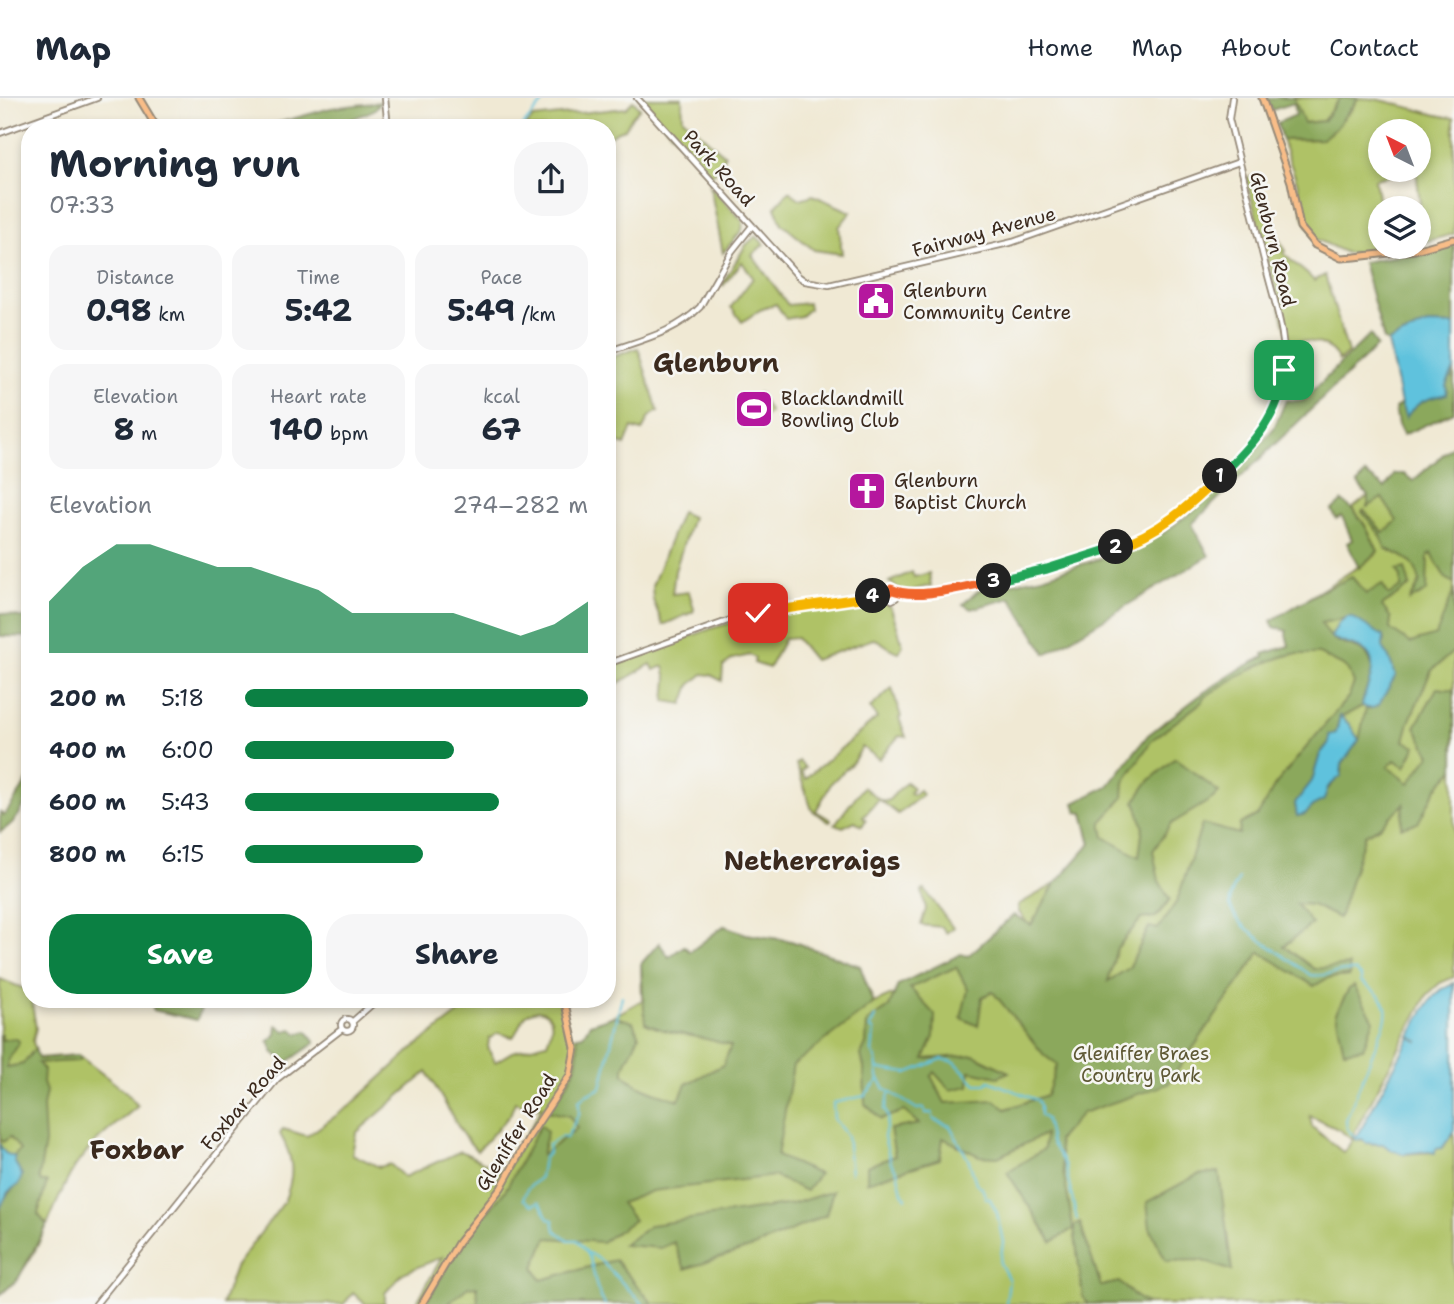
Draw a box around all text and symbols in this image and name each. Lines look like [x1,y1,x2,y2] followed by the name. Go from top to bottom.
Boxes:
[35,26,111,71] text: Map
[1027,32,1093,64] text: Home
[1131,32,1183,64] text: Map
[1221,32,1291,64] text: About
[1329,32,1419,64] text: Contact
[1368,119,1432,182] north arrow
[1368,119,1431,259] map controls
[678,124,760,212] street label: Park Road
[49,138,300,189] text: Morning run
[514,142,588,216] button: share
[1244,169,1302,309] street label: Glenburn Road
[49,190,115,220] text: 07:33
[1368,196,1431,259] button: layers
[910,201,1058,263] street label: Fairway Avenue
[97,265,174,290] text: Distance
[297,265,340,290] text: Time
[481,265,522,290] text: Pace
[903,278,1071,325] place label: Glenburn Community Centre
[855,280,897,322] public building icon: Glenburn Community Centre
[86,290,152,331] text: 0.98
[285,290,352,331] text: 5:42
[447,290,515,331] text: 5:49
[152,302,185,327] text: km
[515,302,556,327] text: /km
[1254,340,1314,400] pin
[653,345,779,380] district label: Glenburn
[1265,351,1303,389] icon: arrive
[93,384,178,409] text: Elevation
[270,384,367,409] text: Heart rate
[483,384,520,409] text: kcal
[781,386,904,433] place label: Blacklandmill Bowling Club
[733,388,775,430] sports icon: Blacklandmill Bowling Club
[114,409,135,450] text: 8
[269,409,324,450] text: 140
[481,409,522,450] text: 67
[135,421,157,446] text: m
[324,421,368,446] text: bpm
[1202,458,1238,494] pin: 1
[1215,463,1224,488] text: 1
[894,468,1027,515] place label: Glenburn Baptist Church
[846,470,888,512] church icon: Glenburn Baptist Church
[49,490,152,520] text: Elevation
[452,490,588,520] text: 274–282 m
[1098,530,1134,564] pin: 2
[1109,534,1122,559] text: 2
[976,564,1012,598] pin: 3
[987,568,1000,593] text: 3
[856,578,890,614] pin: 4
[728,583,788,643] pin
[866,583,879,608] text: 4
[739,594,777,632] icon: check
[49,683,126,713] text: 200 m
[161,683,204,713] text: 5:18
[49,735,126,765] text: 400 m
[161,735,214,765] text: 6:00
[49,787,126,817] text: 600 m
[161,787,210,817] text: 5:43
[49,839,126,869] text: 800 m
[161,839,204,869] text: 6:15
[724,843,900,878] district label: Nethercraigs
[49,914,312,994] button: Save
[326,914,588,994] button: Share
[1073,1041,1209,1088] park label: Gleniffer Braes Country Park
[195,1051,291,1155] street label: Foxbar Road
[470,1069,562,1195] street label: Gleniffer Road
[90,1132,184,1167] district label: Foxbar

